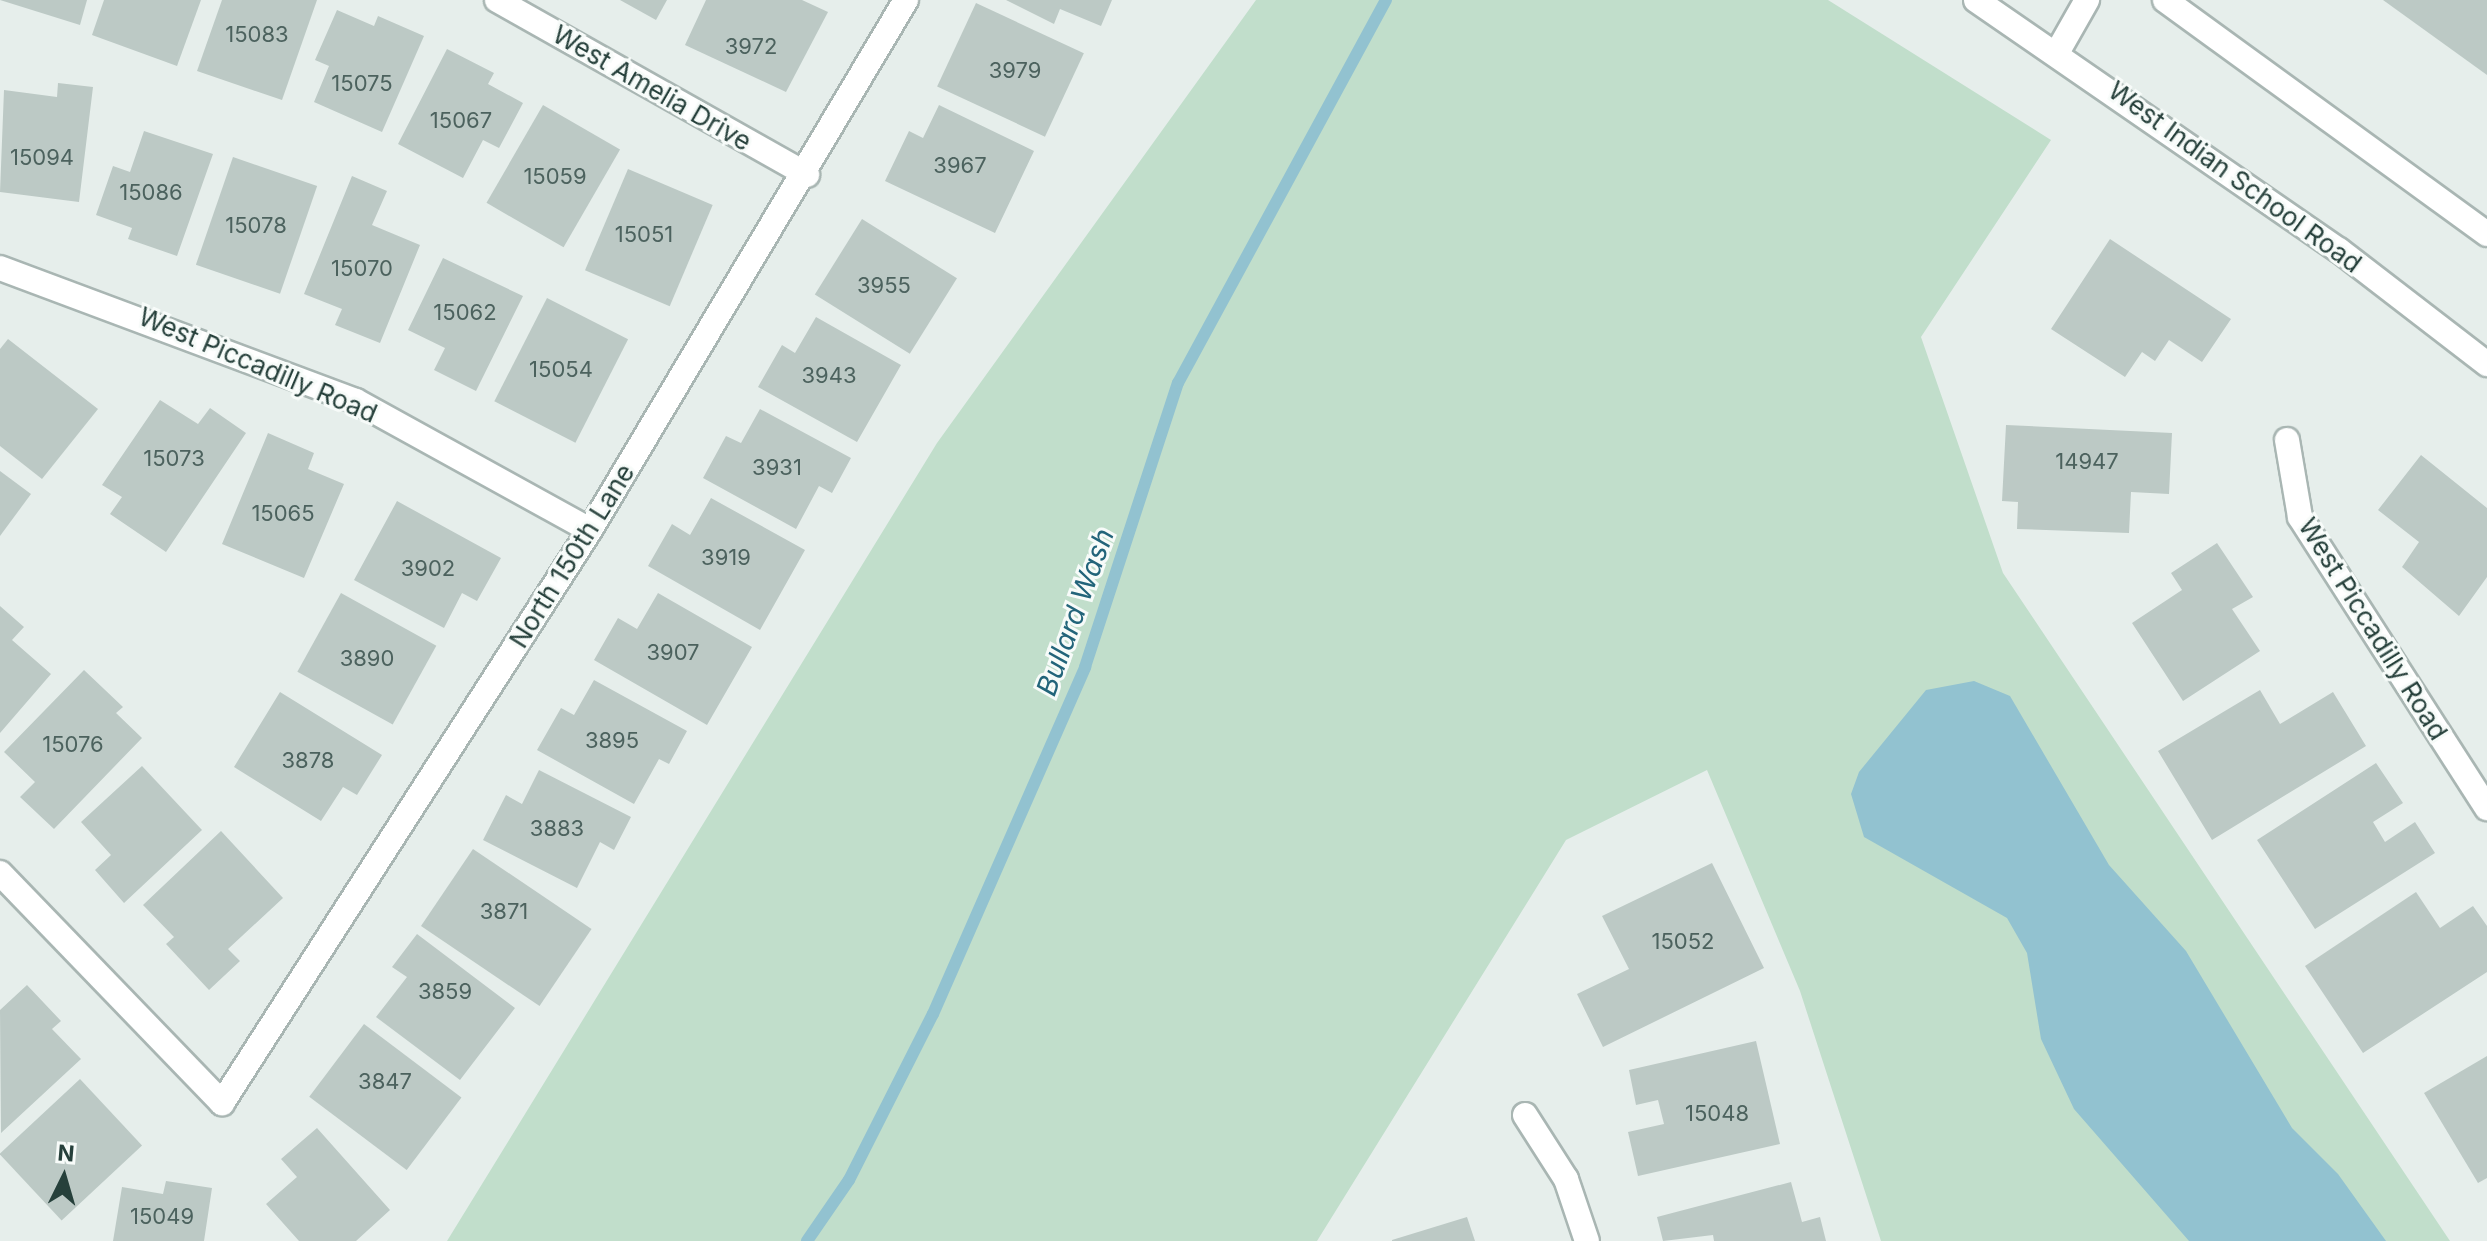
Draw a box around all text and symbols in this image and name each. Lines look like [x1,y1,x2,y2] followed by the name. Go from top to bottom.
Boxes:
[547,19,757,157] street label: West Amelia Drive
[225,22,289,48] house number: 15083
[725,34,777,60] house number: 3972
[989,58,1041,84] house number: 3979
[331,71,393,97] house number: 15075
[2102,75,2368,279] street label: West Indian School Road
[430,108,492,134] house number: 15067
[10,145,74,171] house number: 15094
[933,153,987,179] house number: 3967
[523,164,587,190] house number: 15059
[119,180,183,206] house number: 15086
[225,213,287,239] house number: 15078
[615,222,673,248] house number: 15051
[331,256,393,282] house number: 15070
[857,273,911,299] house number: 3955
[433,300,497,326] house number: 15062
[134,301,382,429] street label: West Piccadilly Road
[529,357,593,383] house number: 15054
[801,363,857,389] house number: 3943
[143,446,205,472] house number: 15073
[2055,449,2119,475] house number: 14947
[752,455,802,481] house number: 3931
[503,458,641,654] street label: North 150th Lane
[251,501,315,527] house number: 15065
[2292,512,2454,746] street label: West Piccadilly Road
[1029,524,1121,700] water label: Bullard Wash
[701,545,751,571] house number: 3919
[401,556,455,582] house number: 3902
[646,640,700,666] house number: 3907
[340,646,394,672] house number: 3890
[585,728,639,754] house number: 3895
[42,732,104,758] house number: 15076
[282,748,334,774] house number: 3878
[530,816,584,842] house number: 3883
[480,899,528,925] house number: 3871
[1652,929,1714,955] house number: 15052
[418,979,472,1005] house number: 3859
[358,1069,412,1095] house number: 3847
[1685,1101,1749,1127] house number: 15048
[24,1137,104,1217] north arrow
[57,1139,76,1167] text: N
[130,1204,194,1230] house number: 15049

